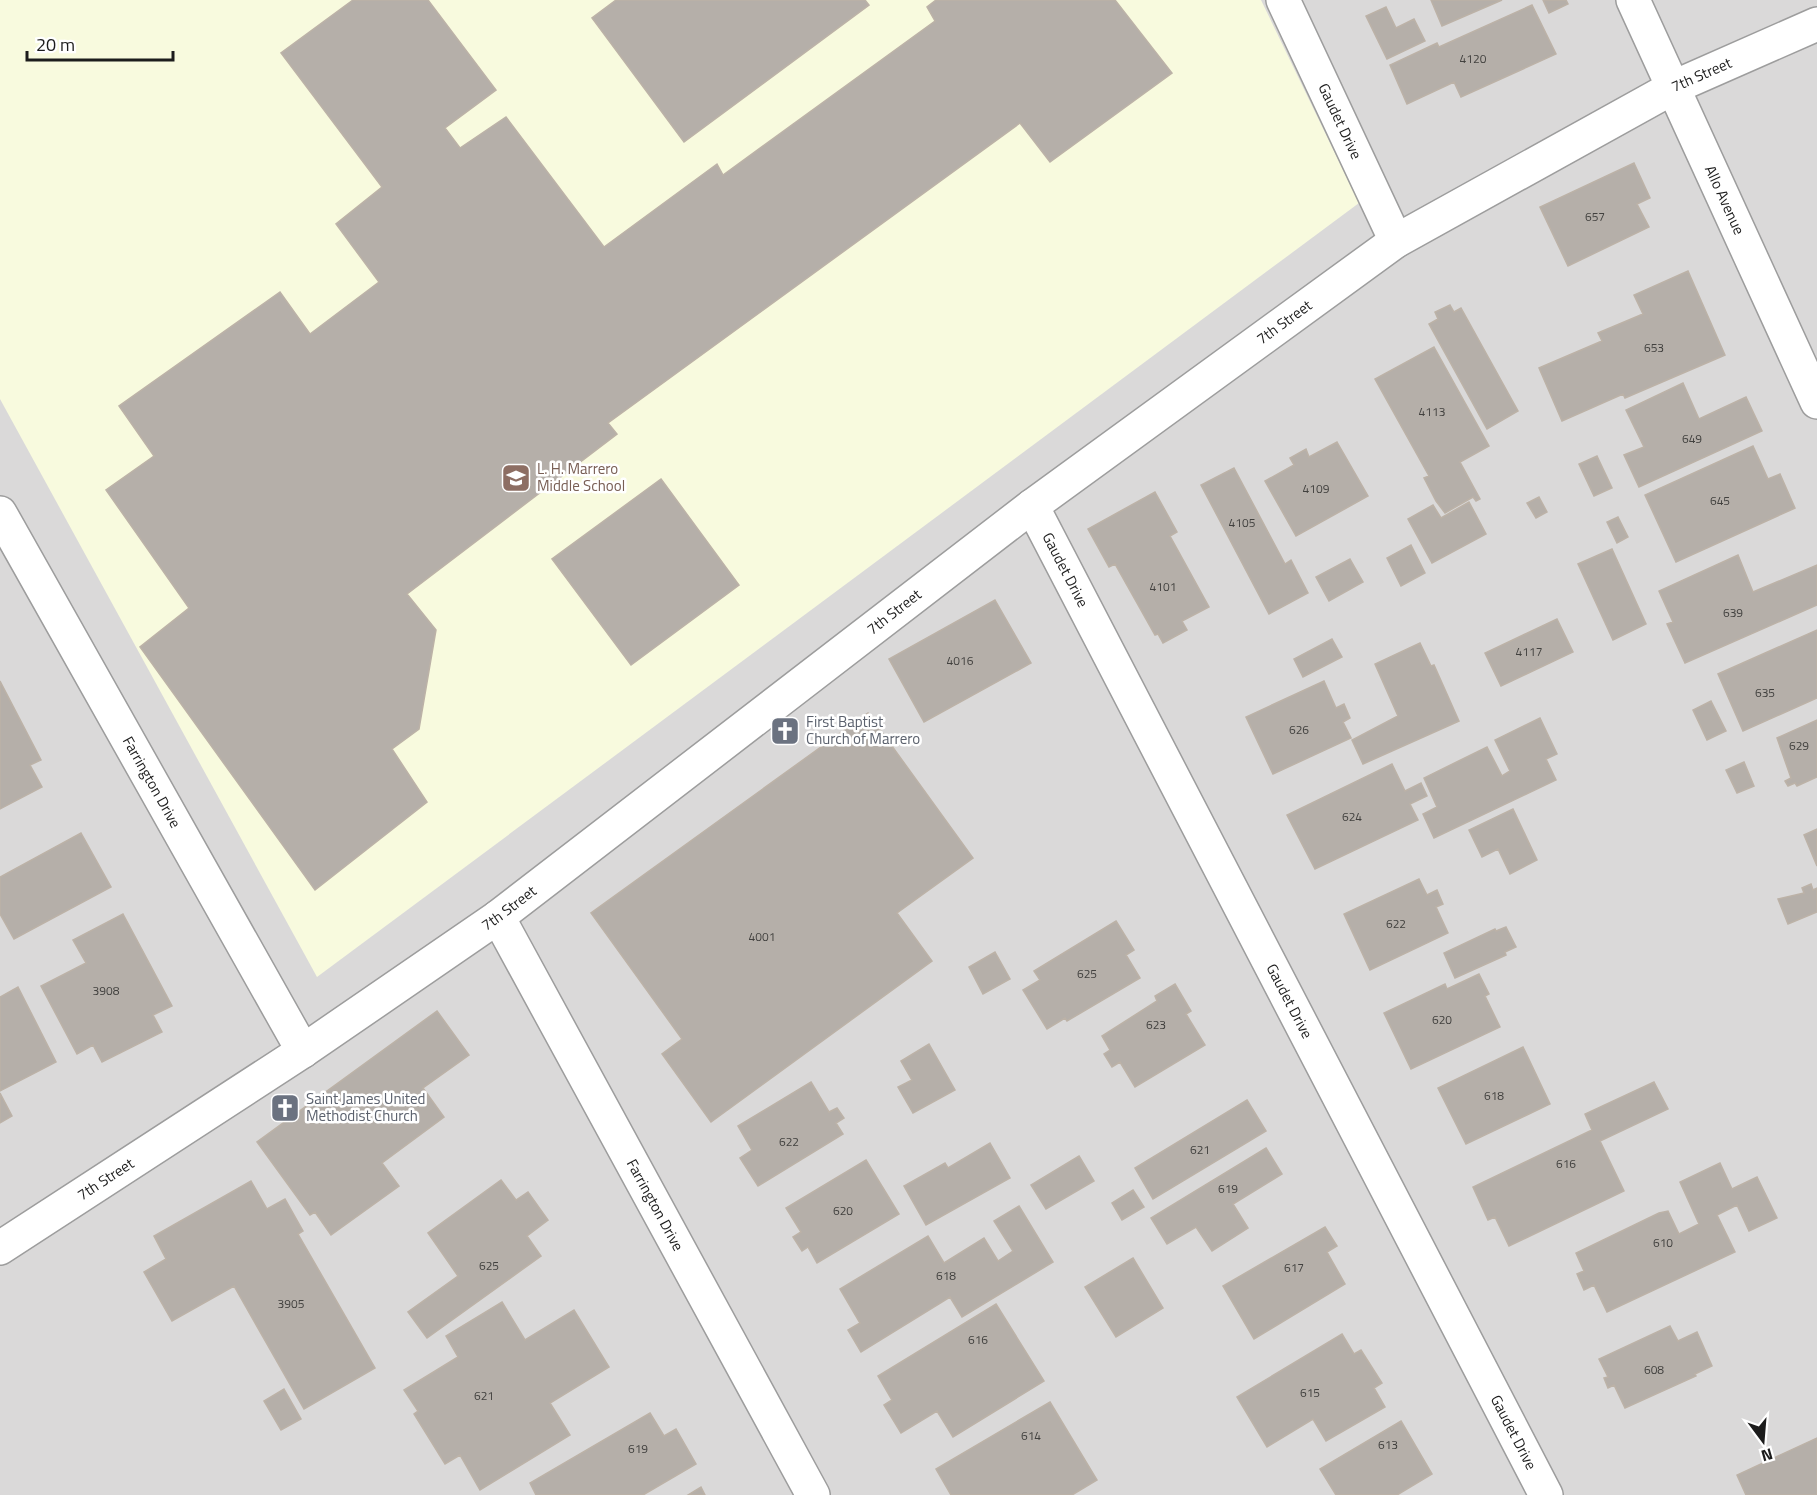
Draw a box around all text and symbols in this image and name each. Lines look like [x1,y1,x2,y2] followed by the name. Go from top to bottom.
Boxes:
[27,24,172,62] scale bar
[36,31,75,58] text: 20 m
[1460,49,1487,68] house number: 4120
[1668,51,1736,98] street label: 7th Street
[1313,79,1368,163] street label: Gaudet Drive
[1699,161,1751,238] street label: Allo Avenue
[1585,207,1605,226] house number: 657
[1252,293,1317,350] street label: 7th Street
[1644,338,1664,357] house number: 653
[1419,402,1445,421] house number: 4113
[1682,429,1702,448] house number: 649
[537,457,625,497] place label: L. H. Marrero Middle School
[500,462,532,494] school or university icon: L. H. Marrero Middle School
[1303,479,1330,498] house number: 4109
[1710,491,1730,510] house number: 645
[1229,513,1256,532] house number: 4105
[1037,528,1095,611] street label: Gaudet Drive
[1150,577,1176,596] house number: 4101
[862,583,927,640] street label: 7th Street
[1723,603,1743,622] house number: 639
[1516,642,1542,661] house number: 4117
[947,651,974,670] house number: 4016
[1755,683,1775,702] house number: 635
[806,710,920,750] place label: First Baptist Church of Marrero
[769,715,801,747] church icon: First Baptist Church of Marrero
[1289,720,1309,739] house number: 626
[117,732,187,832] street label: Farrington Drive
[1789,736,1809,755] house number: 629
[1342,807,1362,826] house number: 624
[476,879,542,936] street label: 7th Street
[1386,914,1406,933] house number: 622
[749,927,775,946] house number: 4001
[1261,959,1319,1042] street label: Gaudet Drive
[1077,964,1097,983] house number: 625
[93,981,120,1000] house number: 3908
[1432,1010,1452,1029] house number: 620
[1146,1015,1166,1034] house number: 623
[1484,1086,1504,1105] house number: 618
[306,1087,426,1127] place label: Saint James United Methodist Church
[269,1092,301,1124] church icon: Saint James United Methodist Church
[779,1132,799,1151] house number: 622
[1190,1140,1210,1159] house number: 621
[72,1151,139,1206] street label: 7th Street
[1556,1154,1576,1173] house number: 616
[621,1155,690,1255] street label: Farrington Drive
[1218,1179,1238,1198] house number: 619
[833,1201,853,1220] house number: 620
[1653,1233,1673,1252] house number: 610
[479,1256,499,1275] house number: 625
[1284,1258,1304,1277] house number: 617
[936,1266,956,1285] house number: 618
[278,1294,305,1313] house number: 3905
[968,1330,988,1349] house number: 616
[1644,1360,1664,1379] house number: 608
[1300,1383,1320,1402] house number: 615
[474,1386,494,1405] house number: 621
[1485,1391,1543,1474] street label: Gaudet Drive
[1733,1411,1793,1471] north arrow
[1021,1426,1041,1445] house number: 614
[1378,1435,1398,1454] house number: 613
[628,1439,648,1458] house number: 619
[1758,1442,1776,1468] text: N

